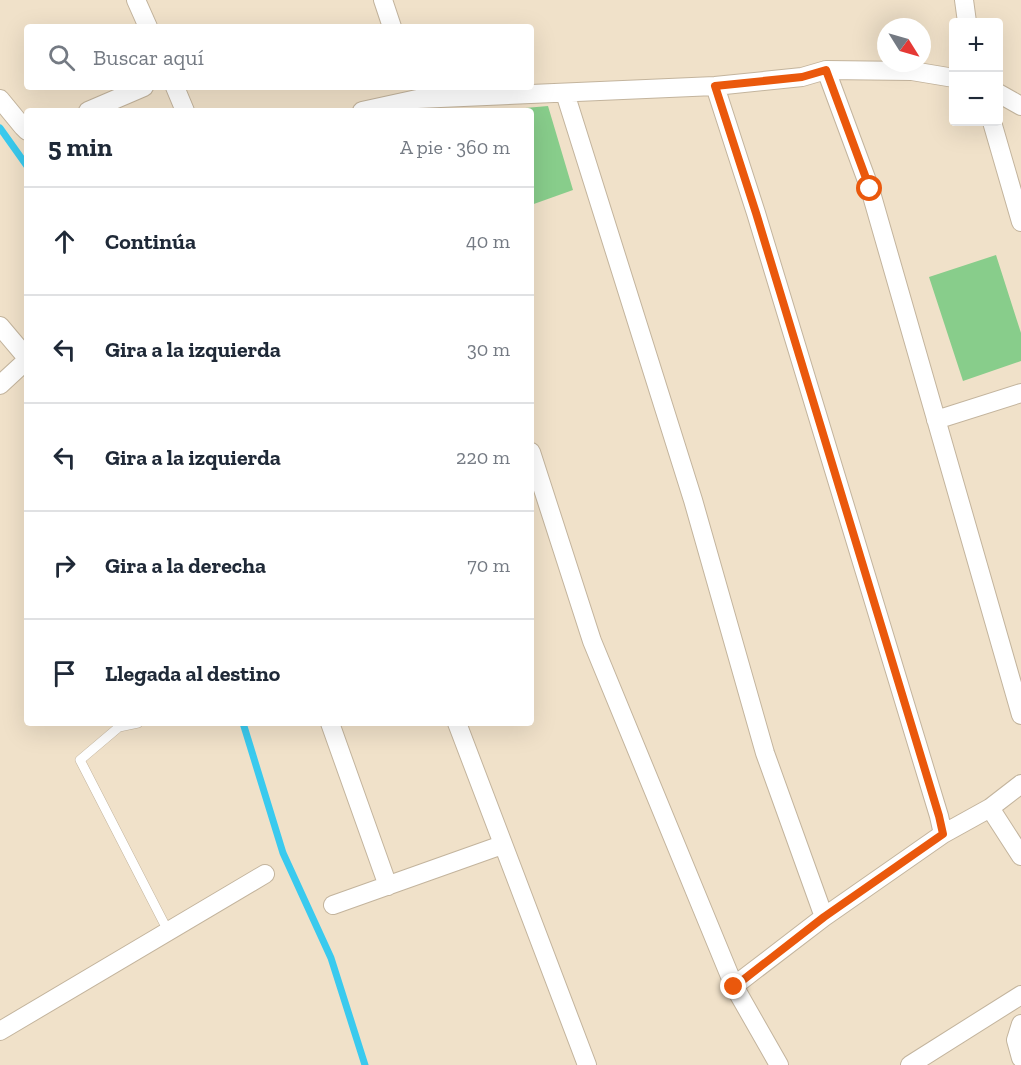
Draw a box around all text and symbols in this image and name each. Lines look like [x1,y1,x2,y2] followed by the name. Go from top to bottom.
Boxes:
[877,18,931,72] north arrow
[949,18,1003,126] map controls
[949,18,1003,72] button: +
[24,24,534,90] search box
[45,41,78,74] icon: search
[93,44,204,71] text: Buscar aquí
[949,72,1003,126] button: −
[48,131,112,163] text: 5 min
[400,135,510,159] text: A pie · 360 m
[856,175,882,201] route start
[48,225,81,258] icon: ahead
[105,228,196,255] text: Continúa
[466,229,510,253] text: 40 m
[48,333,81,366] icon: left
[105,336,281,363] text: Gira a la izquierda
[467,337,510,361] text: 30 m
[48,441,81,474] icon: left
[105,444,281,471] text: Gira a la izquierda
[456,445,510,469] text: 220 m
[48,549,81,582] icon: right
[105,552,266,579] text: Gira a la derecha
[467,553,510,577] text: 70 m
[48,657,81,690] icon: arrive
[105,660,280,687] text: Llegada al destino
[720,973,746,999] route end

